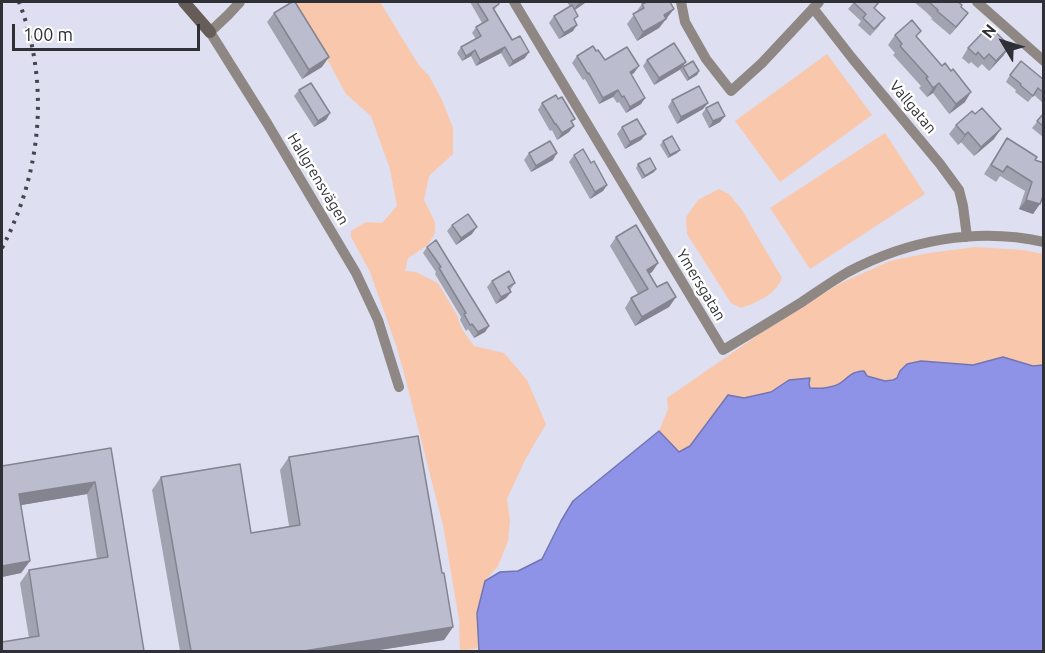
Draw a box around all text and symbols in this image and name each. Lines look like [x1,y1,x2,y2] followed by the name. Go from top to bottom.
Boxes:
[15,12,202,50] scale bar
[973,12,1033,72] north arrow
[978,21,1000,41] text: N
[23,24,73,44] text: 100 m
[886,77,940,137] street label: Vallgatan
[283,130,353,228] street label: Hallgrensvägen
[673,246,729,324] street label: Ymersgatan

